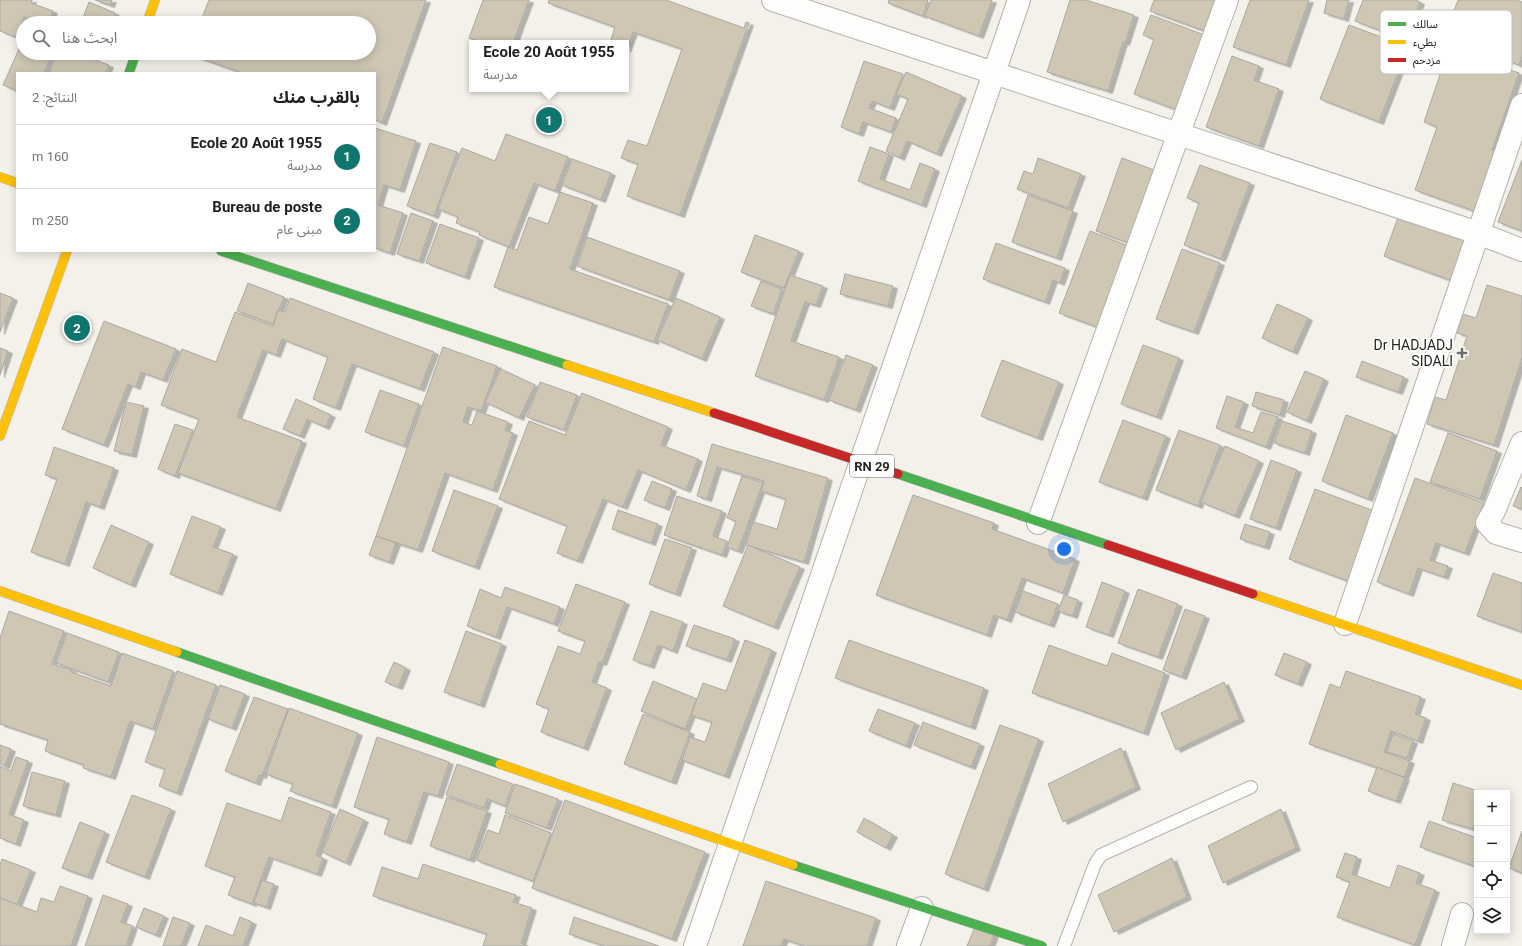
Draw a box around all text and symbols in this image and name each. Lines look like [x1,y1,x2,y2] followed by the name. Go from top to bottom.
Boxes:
[1380,10,1512,74] legend
[16,16,376,60] search box
[1413,18,1438,31] text: سالك
[30,27,52,49] icon: search
[62,29,117,47] text: ابحث هنا
[1413,36,1436,52] text: بطيء
[469,40,629,92] popup
[483,43,615,61] text: Ecole 20 Août 1955
[1413,54,1441,69] text: مزدحم
[483,67,518,82] text: مدرسة
[273,87,360,107] text: بالقرب منك
[32,90,77,105] text: النتائج: 2
[536,105,562,135] pin: 1
[191,134,322,152] text: Ecole 20 Août 1955
[32,149,69,164] text: 160 m
[343,149,351,164] text: 1
[287,158,322,173] text: مدرسة
[212,198,322,216] text: Bureau de poste
[32,213,69,228] text: 250 m
[343,213,351,228] text: 2
[277,222,322,237] text: مبنى عام
[64,313,90,343] pin: 2
[1374,337,1453,369] place label: Dr HADJADJ SIDALI
[1456,347,1468,359] marker: Dr HADJADJ SIDALI
[850,455,894,477] road number: RN 29
[1054,539,1074,559] your location
[1474,790,1510,934] map controls
[1474,790,1510,826] button: +
[1474,826,1510,862] button: −
[1474,862,1510,898] button: locate
[1474,898,1510,934] button: layers

